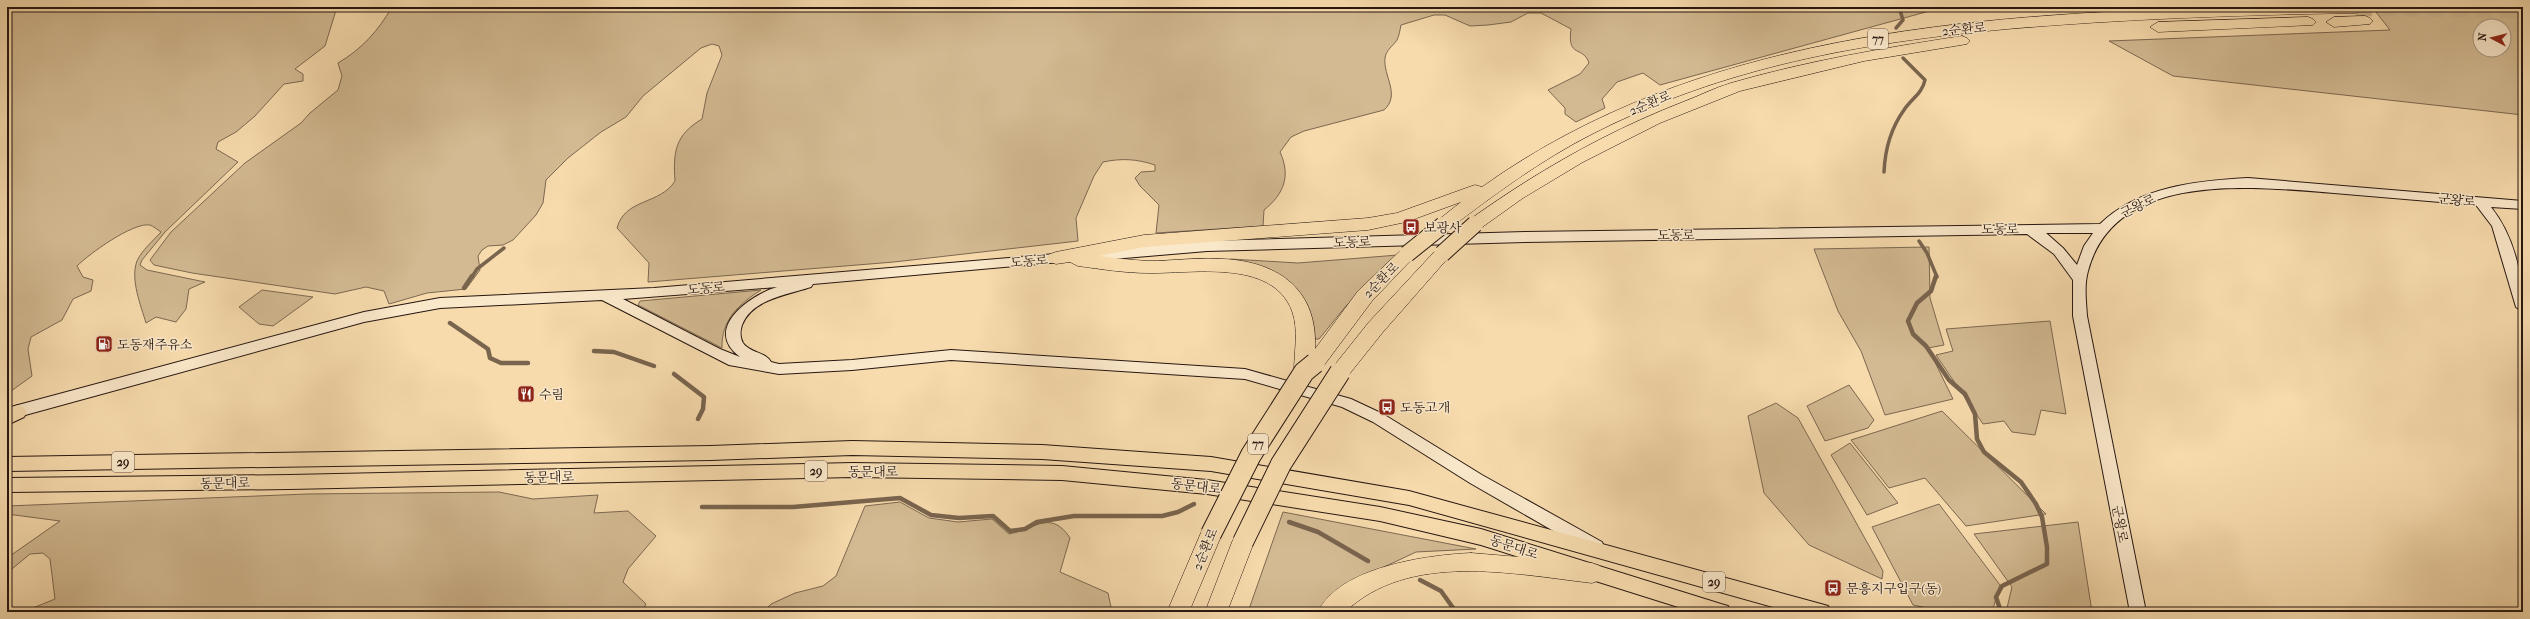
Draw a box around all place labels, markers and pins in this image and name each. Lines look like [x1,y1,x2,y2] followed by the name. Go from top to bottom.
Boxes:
[1401,217,1421,237] bus stop icon: 보광사
[1424,220,1462,235] place label: 보광사
[94,334,114,354] fuel station icon: 도동재주유소
[117,337,193,352] place label: 도동재주유소
[516,384,536,404] restaurant icon: 수림
[539,387,564,402] place label: 수림
[1377,397,1397,417] bus stop icon: 도동고개
[1400,400,1450,415] place label: 도동고개
[1823,578,1843,598] bus stop icon: 문흥지구입구(동)
[1846,581,1941,596] place label: 문흥지구입구(동)

